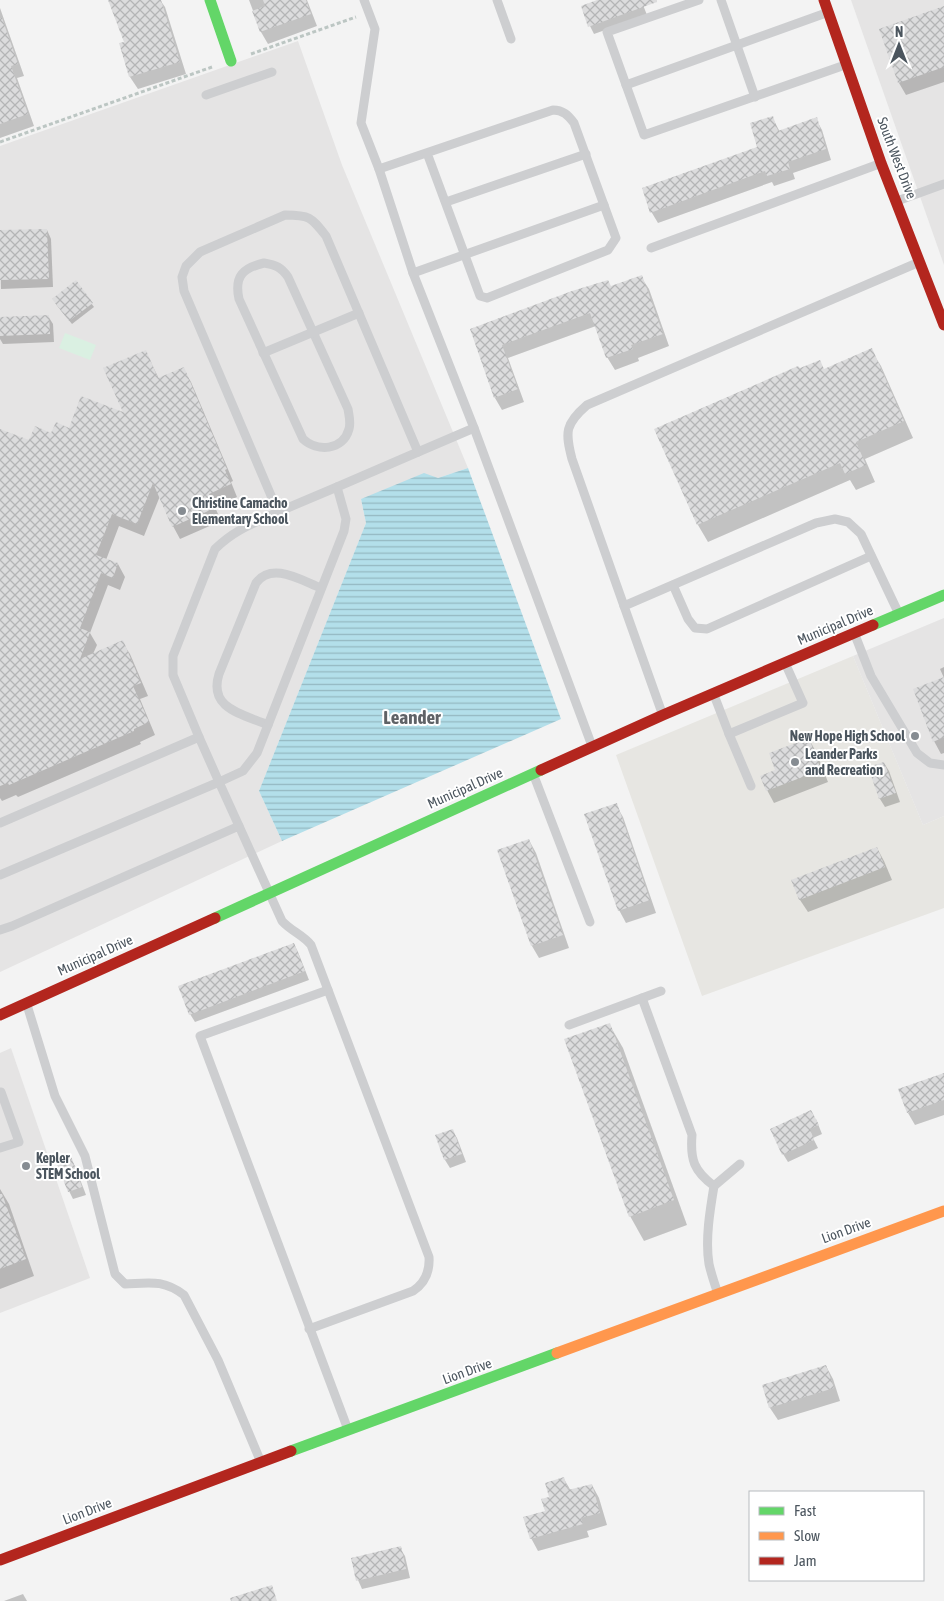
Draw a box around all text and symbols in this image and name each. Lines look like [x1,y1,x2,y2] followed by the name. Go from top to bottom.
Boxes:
[874,20,924,70] north arrow
[895,24,903,40] text: N
[874,115,920,201] street label: South West Drive
[192,495,288,527] place label: Christine Camacho Elementary School
[176,505,188,517] marker: Christine Camacho Elementary School
[795,602,875,648] street label: Municipal Drive
[383,706,441,728] district label: Leander
[790,728,905,744] place label: New Hope High School
[909,730,921,742] marker: New Hope High School
[805,746,883,778] place label: Leander Parks and Recreation
[789,756,801,768] marker: Leander Parks and Recreation
[425,764,505,812] street label: Municipal Drive
[55,931,135,979] street label: Municipal Drive
[36,1150,100,1182] place label: Kepler STEM School
[20,1160,32,1172] marker: Kepler STEM School
[819,1214,873,1246] street label: Lion Drive
[440,1355,494,1387] street label: Lion Drive
[749,1491,924,1581] legend
[60,1494,114,1528] street label: Lion Drive
[794,1502,816,1519] text: Fast
[794,1527,820,1544] text: Slow
[794,1552,817,1569] text: Jam

